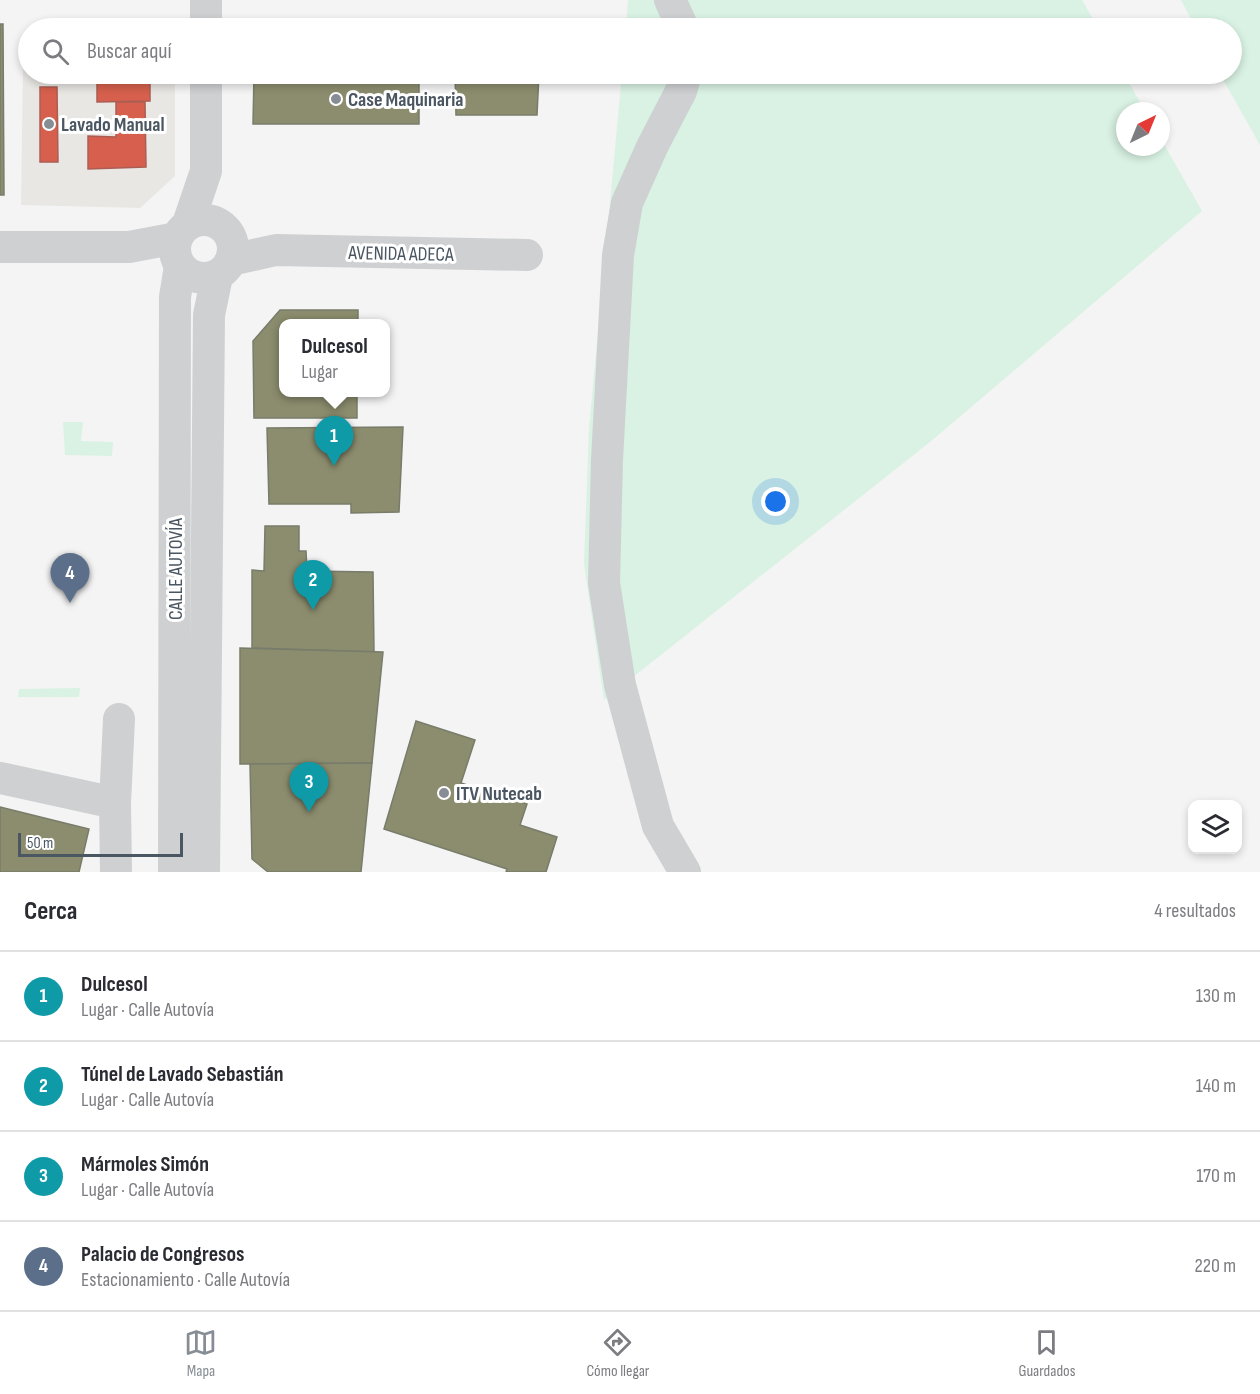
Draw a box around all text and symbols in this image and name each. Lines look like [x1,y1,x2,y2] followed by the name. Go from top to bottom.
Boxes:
[18,18,1242,84] search box
[39,35,72,68] icon: search
[87,38,172,65] text: Buscar aquí
[348,88,463,112] place label: Case Maquinaria
[329,92,343,106] marker: Case Maquinaria
[1116,102,1170,156] north arrow
[61,113,165,137] place label: Lavado Manual
[42,117,56,131] marker: Lavado Manual
[347,241,454,267] street label: AVENIDA ADECA
[279,319,390,397] popup
[301,333,368,360] text: Dulcesol
[301,360,338,384] text: Lugar
[314,416,354,466] pin: 1
[761,487,790,516] your location
[164,518,188,620] street label: CALLE AUTOVÍA
[50,554,90,603] pin: 4
[294,560,332,610] pin: 2
[290,762,328,812] pin: 3
[456,782,542,806] place label: ITV Nutecab
[437,786,451,800] marker: ITV Nutecab
[1188,800,1242,854] map controls
[1188,800,1242,854] button: layers
[18,830,183,858] scale bar
[27,834,53,853] text: 50 m
[24,896,77,927] text: Cerca
[1154,899,1236,923] text: 4 resultados
[81,971,148,998] text: Dulcesol
[40,984,47,1008] text: 1
[1196,984,1236,1008] text: 130 m
[81,998,214,1022] text: Lugar · Calle Autovía
[81,1061,283,1088] text: Túnel de Lavado Sebastián
[39,1074,48,1098] text: 2
[1196,1074,1236,1098] text: 140 m
[81,1088,214,1112] text: Lugar · Calle Autovía
[81,1151,209,1178] text: Mármoles Simón
[39,1164,48,1188] text: 3
[1196,1164,1236,1188] text: 170 m
[81,1178,214,1202] text: Lugar · Calle Autovía
[81,1241,245,1268] text: Palacio de Congresos
[39,1254,48,1278] text: 4
[1195,1254,1236,1278] text: 220 m
[81,1268,290,1292] text: Estacionamiento · Calle Autovía
[184,1326,217,1381] tab: Mapa
[586,1326,649,1381] tab: Cómo llegar
[1018,1326,1076,1381] tab: Guardados

